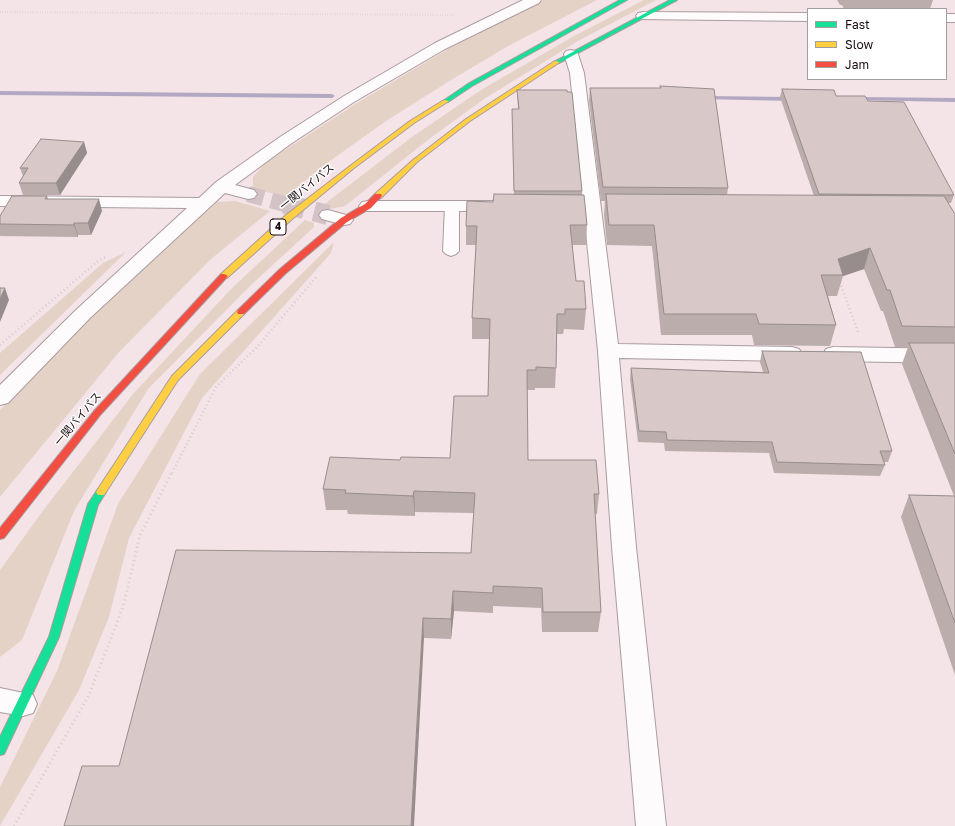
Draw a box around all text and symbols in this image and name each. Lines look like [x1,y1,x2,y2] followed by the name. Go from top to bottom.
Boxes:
[807,8,947,80] legend
[845,17,870,32] text: Fast
[845,37,873,52] text: Slow
[845,57,869,72] text: Jam
[277,161,337,213] street label: 一関バイパス
[270,219,286,235] road number: 4
[52,389,104,449] street label: 一関バイパス

